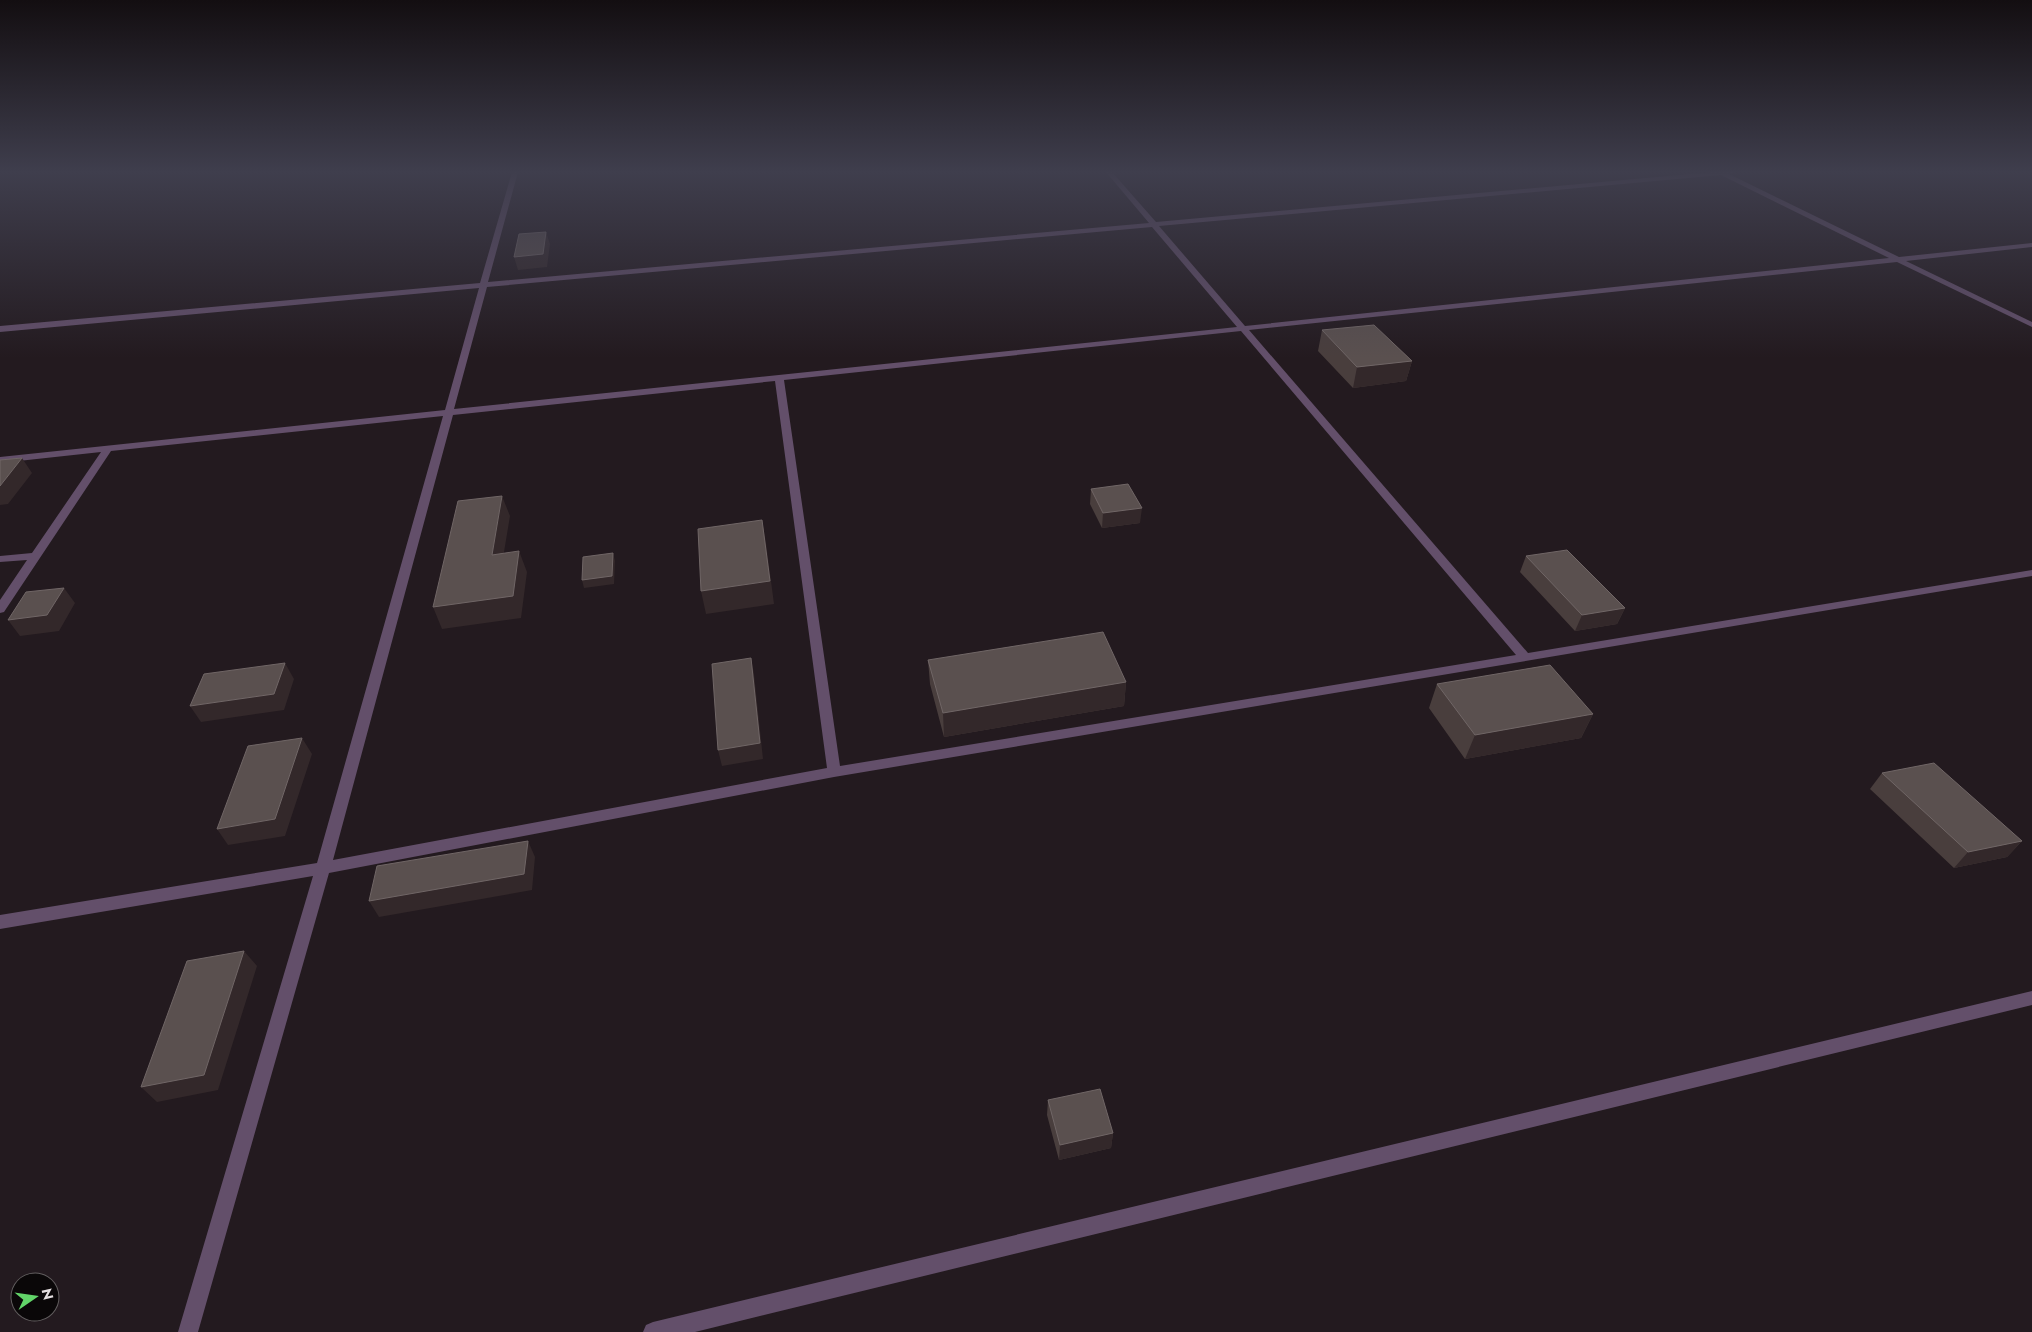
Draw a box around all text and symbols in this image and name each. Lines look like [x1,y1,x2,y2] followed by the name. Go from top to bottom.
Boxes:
[10,1272,60,1322] north arrow
[37,1286,59,1302] text: N

